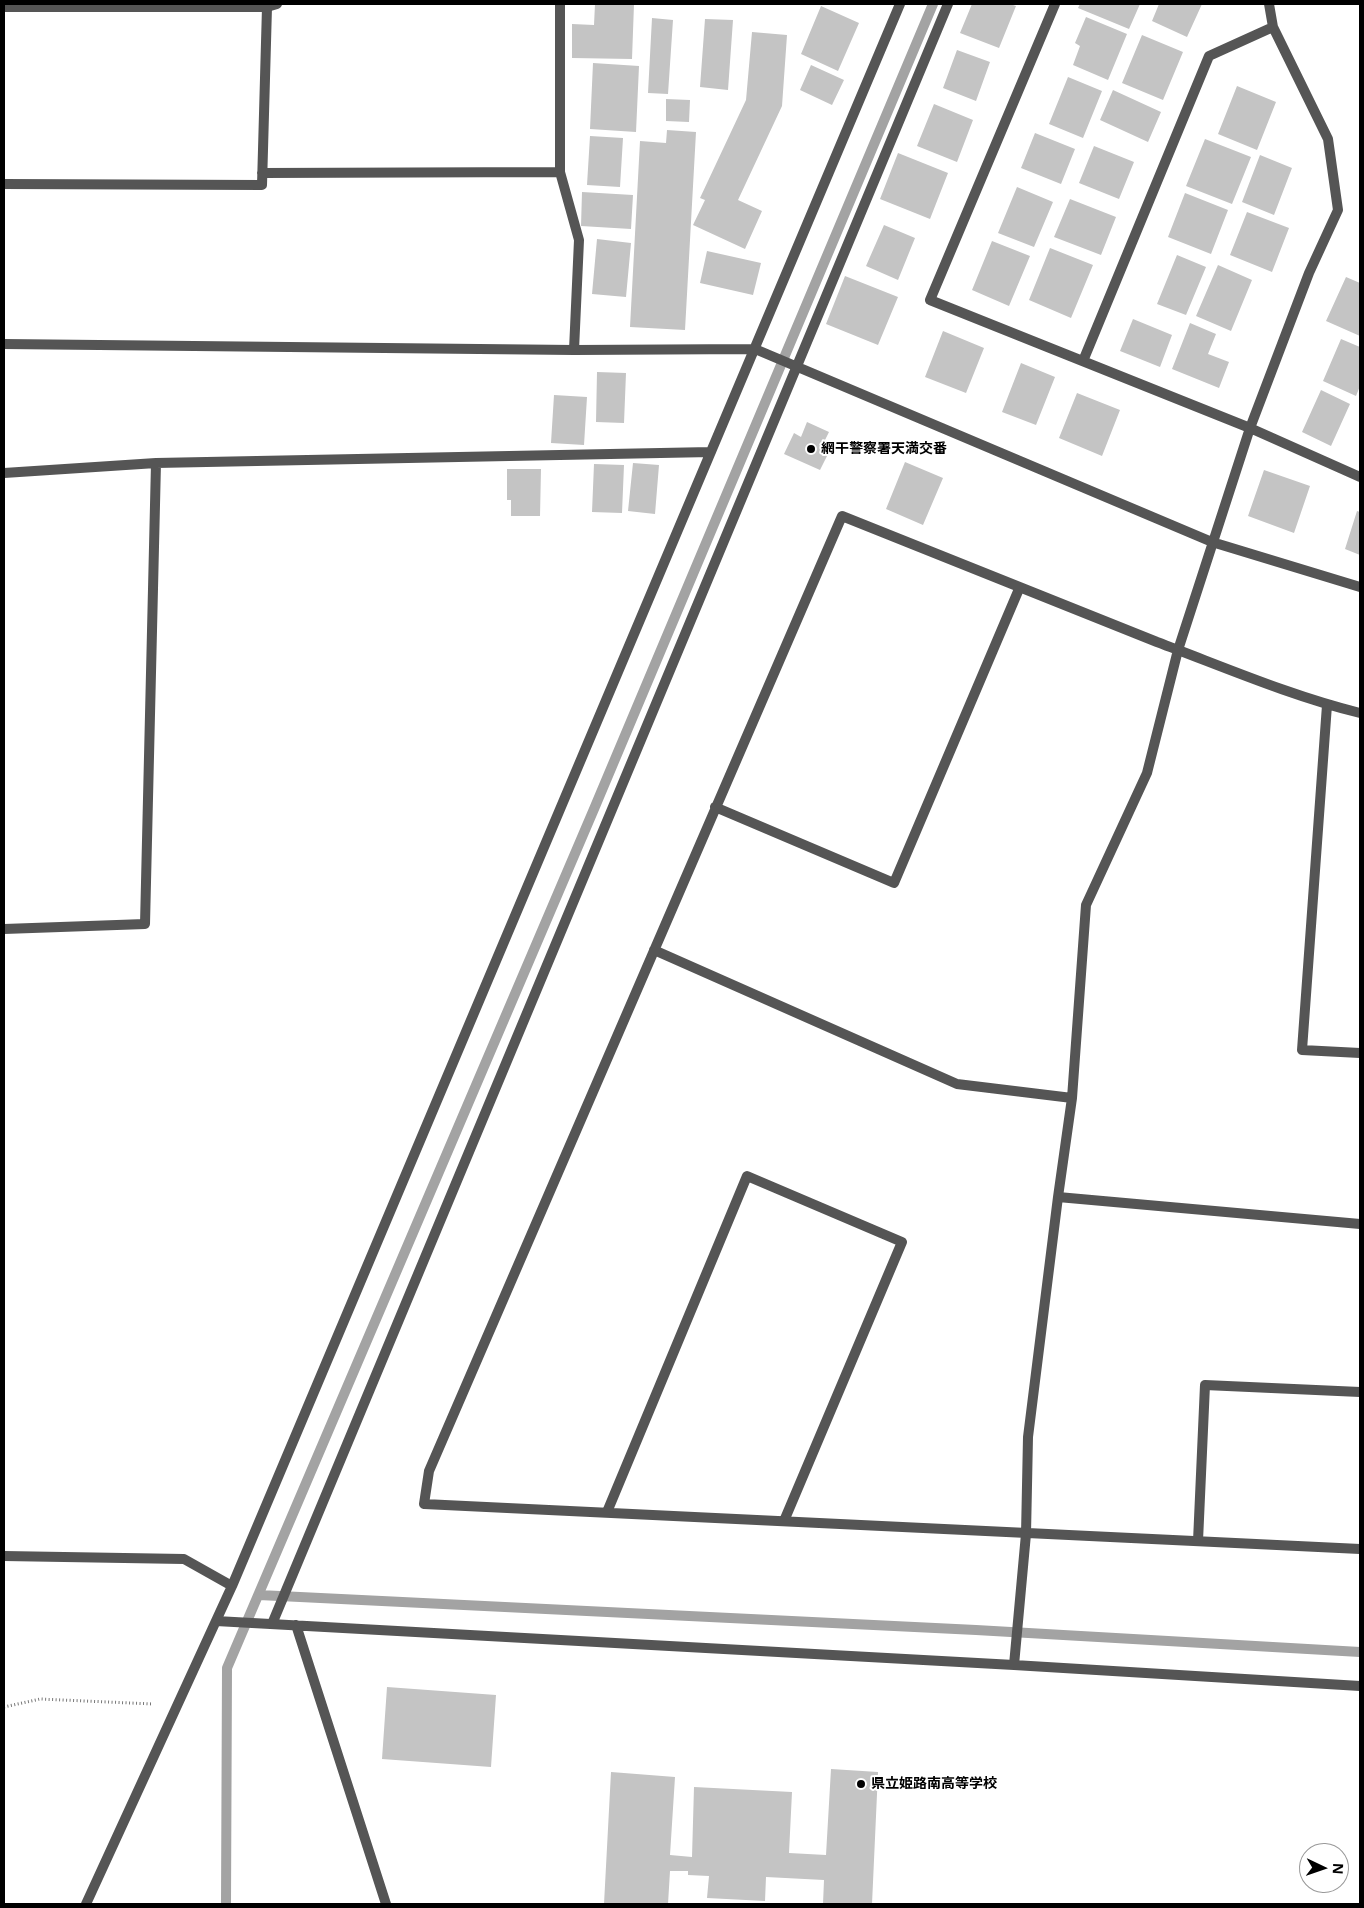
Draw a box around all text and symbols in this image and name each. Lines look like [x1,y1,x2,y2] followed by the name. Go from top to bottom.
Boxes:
[821,441,947,457] place label: 網干警察署天満交番
[805,443,817,455] marker: 網干警察署天満交番
[871,1776,997,1792] place label: 県立姫路南高等学校
[855,1778,867,1790] marker: 県立姫路南高等学校
[1299,1843,1349,1893] north arrow
[1329,1863,1348,1875] text: N

